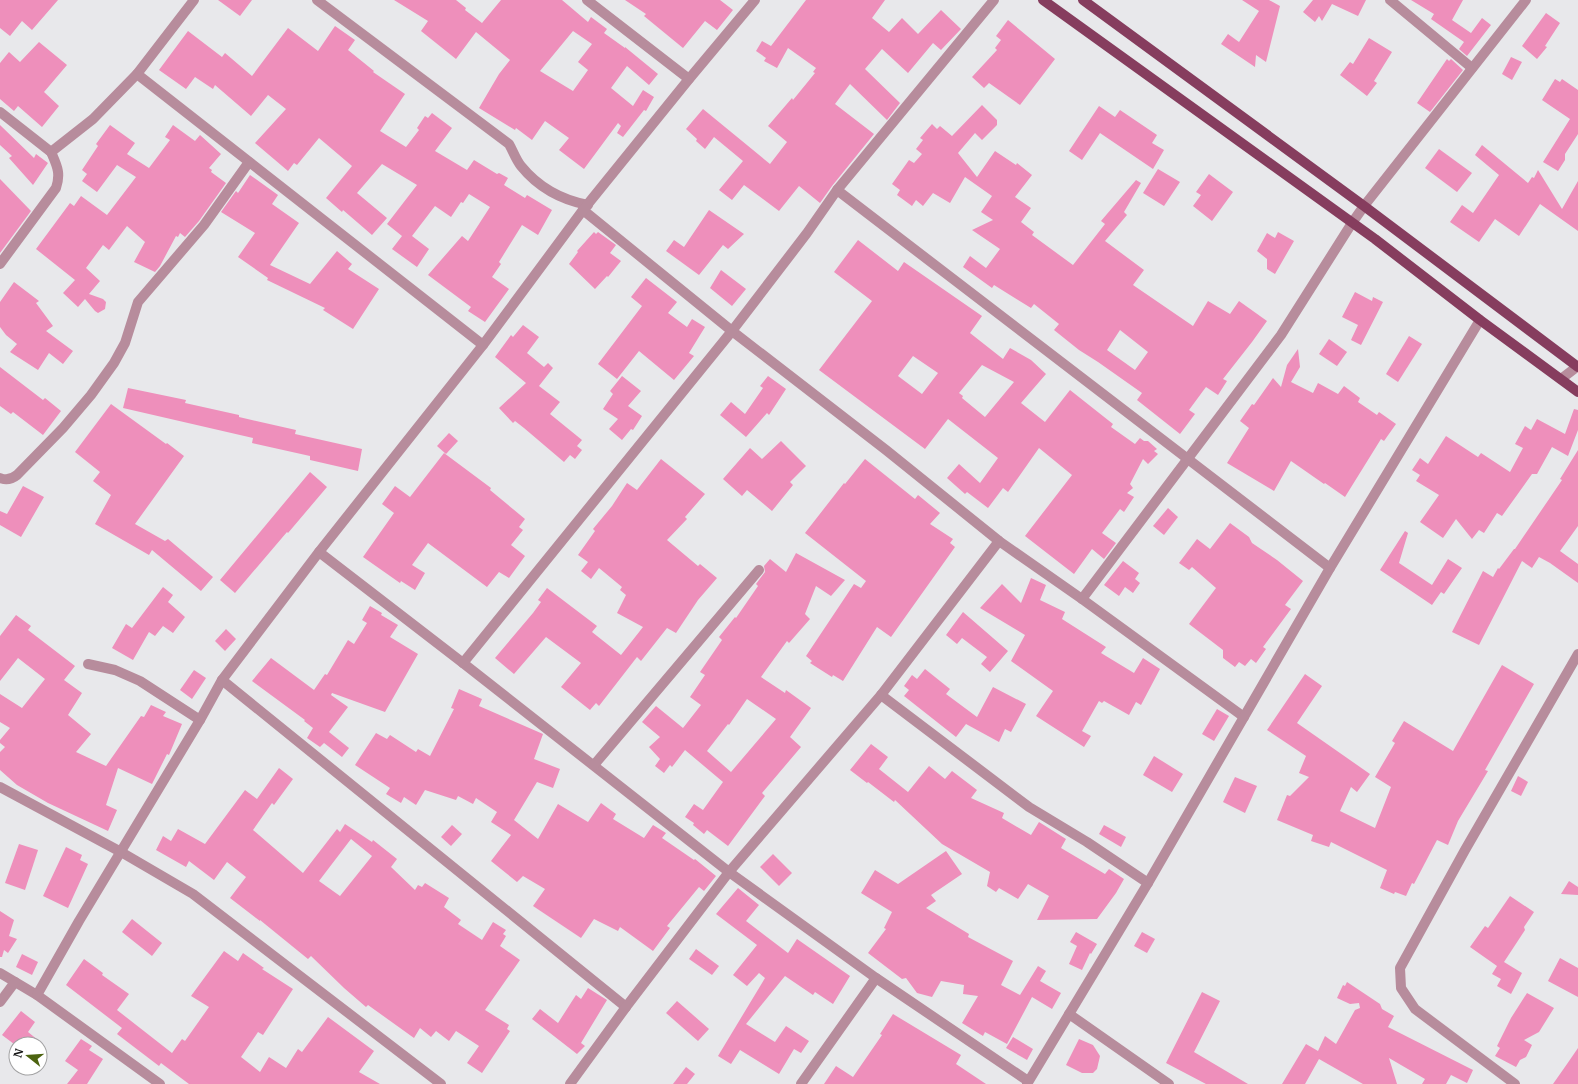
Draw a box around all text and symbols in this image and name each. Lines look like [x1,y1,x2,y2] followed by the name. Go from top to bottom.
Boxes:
[8,1036,48,1076] north arrow
[10,1047,26,1059] text: N

